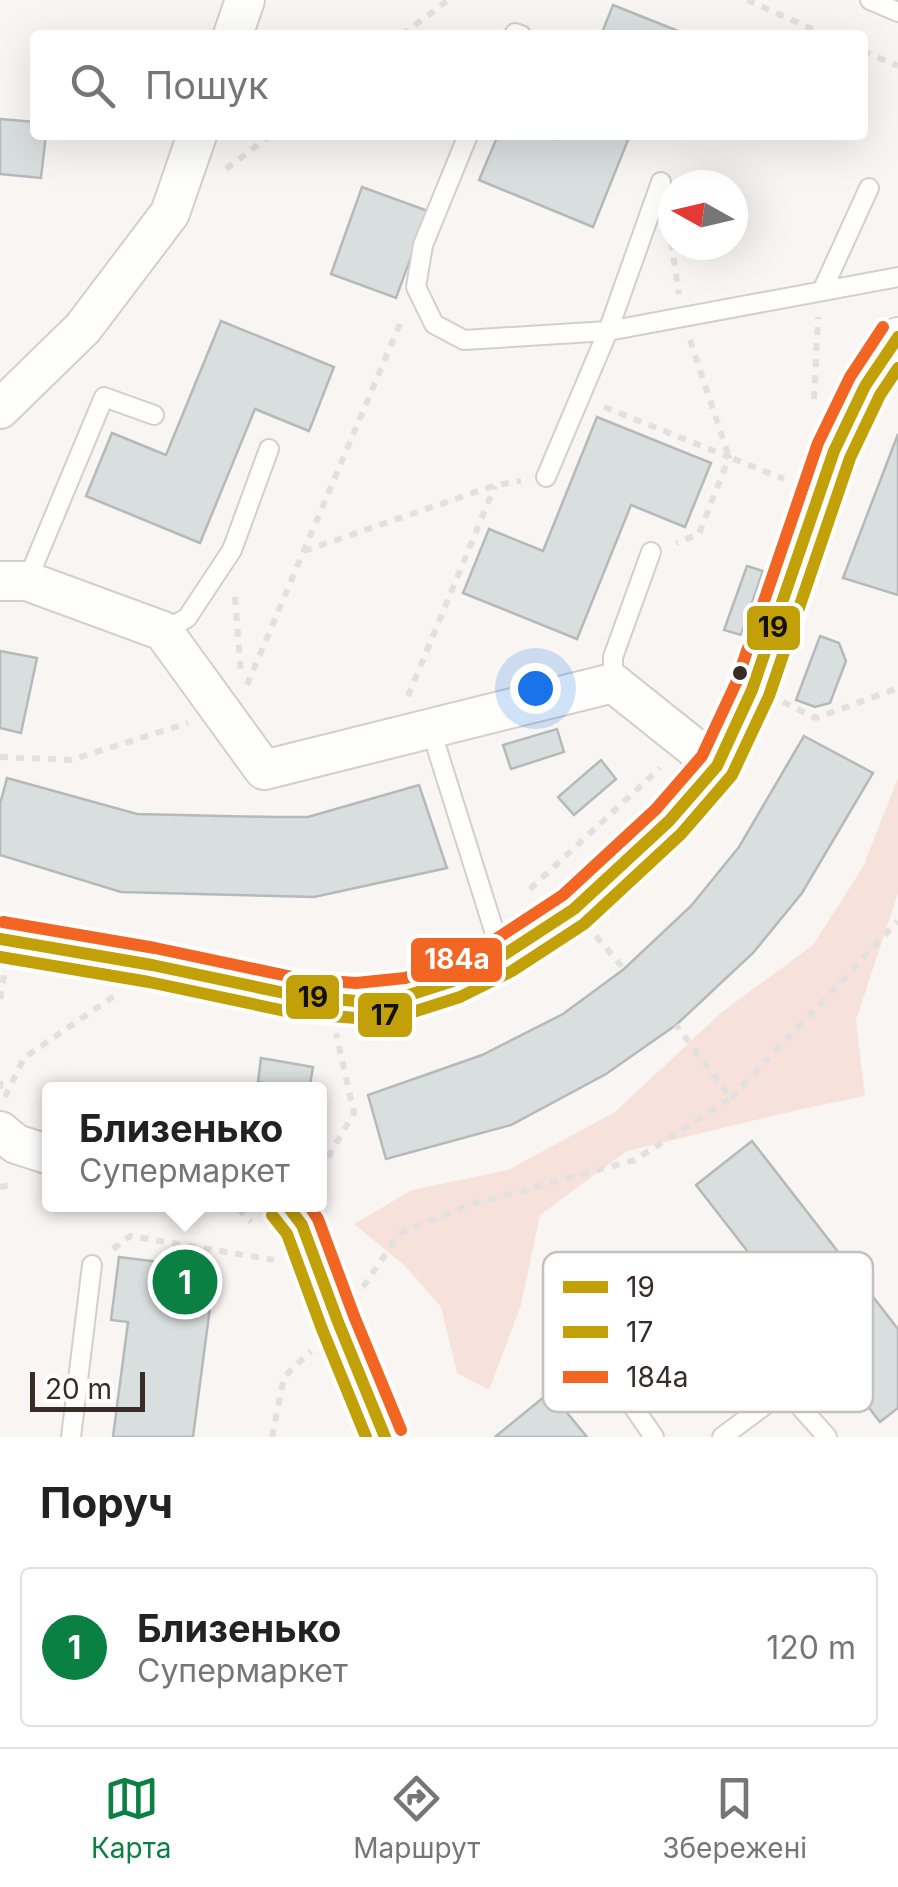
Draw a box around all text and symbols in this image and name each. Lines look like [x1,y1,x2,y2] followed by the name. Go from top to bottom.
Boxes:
[30,30,868,140] search box
[65,58,120,113] icon: search
[145,62,269,108] text: Пошук
[658,170,748,260] north arrow
[745,604,802,652] line badge: 19
[758,610,788,644] text: 19
[510,663,561,714] your location
[730,663,750,683] unlabelled marker
[409,936,504,984] line badge: 184а
[424,942,490,976] text: 184а
[284,973,341,1021] line badge: 19
[298,980,328,1014] text: 19
[356,991,414,1039] line badge: 17
[371,998,399,1032] text: 17
[42,1082,327,1212] popup
[79,1105,283,1151] text: Близенько
[79,1151,290,1190] text: Супермаркет
[152,1244,218,1320] pin: 1
[543,1252,873,1412] legend
[626,1270,655,1304] text: 19
[626,1315,653,1349] text: 17
[626,1360,689,1394] text: 184а
[30,1367,145,1412] scale bar
[45,1372,112,1406] text: 20 m
[40,1477,173,1528] text: Поруч
[137,1605,341,1651] text: Близенько
[68,1628,81,1667] text: 1
[766,1628,856,1667] text: 120 m
[137,1651,348,1690] text: Супермаркет
[91,1771,171,1865] tab: Карта
[353,1771,480,1865] tab: Маршрут
[662,1771,807,1865] tab: Збережені

